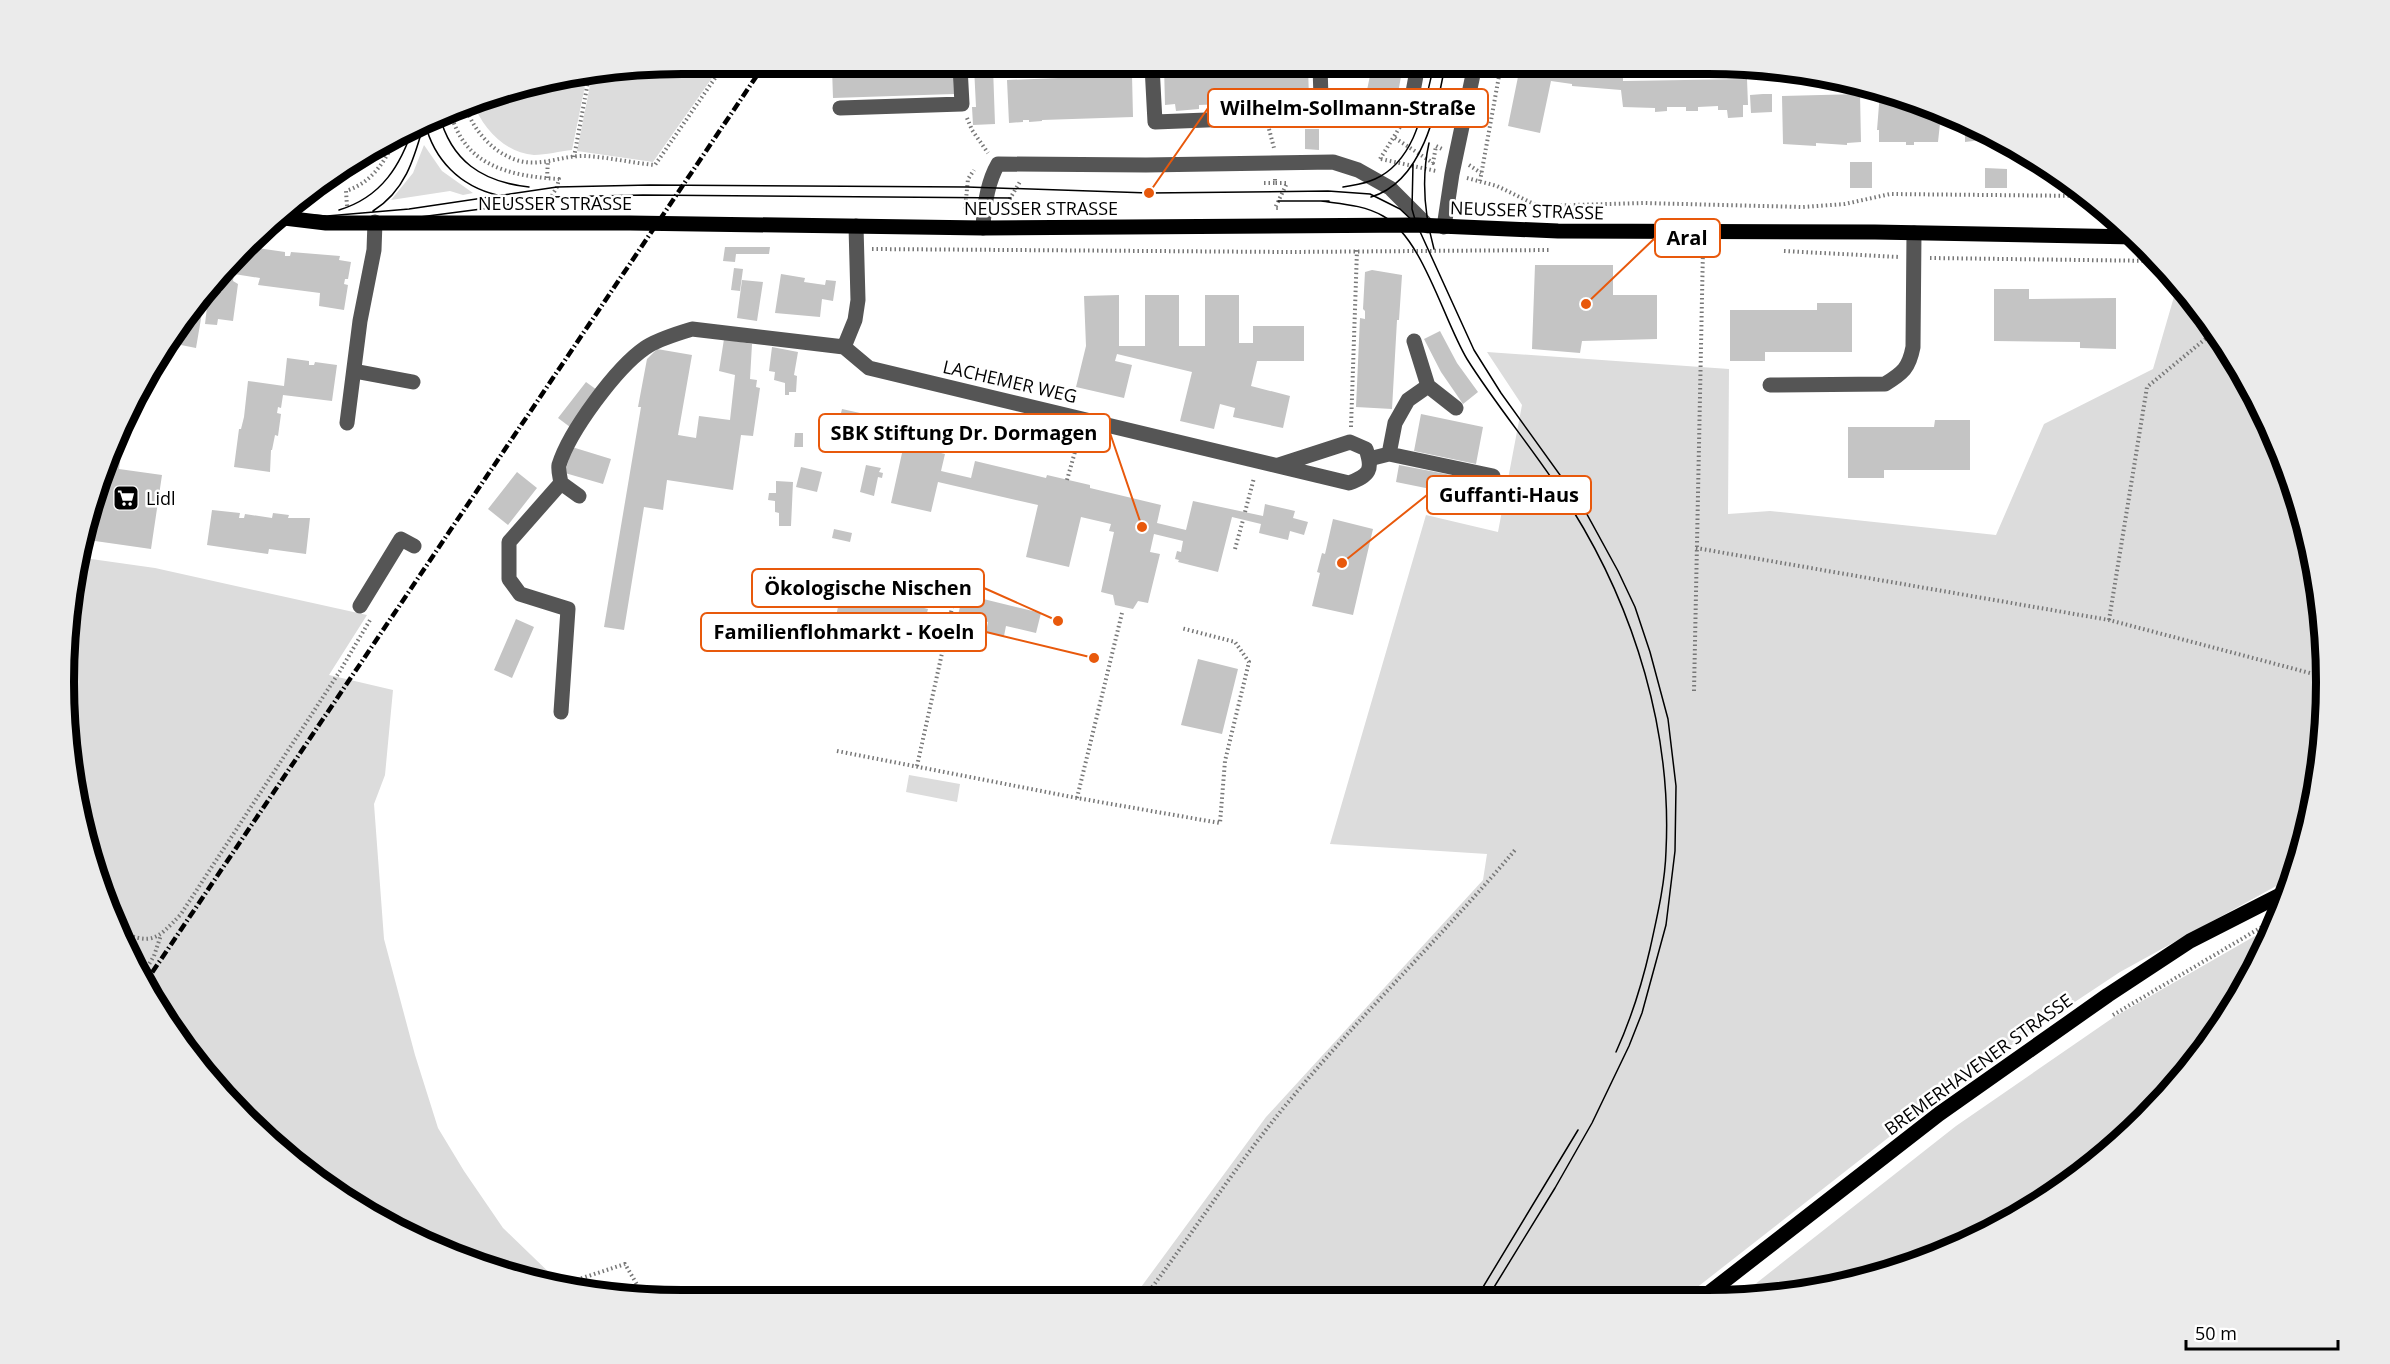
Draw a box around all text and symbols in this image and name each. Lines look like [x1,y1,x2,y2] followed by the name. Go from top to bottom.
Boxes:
[1208,89,1488,127] callout: Wilhelm-Sollmann-Straße
[1220,94,1476,121] text: Wilhelm-Sollmann-Straße
[478,191,632,215] street label: NEUSSER STRASSE
[1450,195,1604,225] street label: NEUSSER STRASSE
[964,196,1118,220] street label: NEUSSER STRASSE
[1655,219,1720,257] callout: Aral
[1666,224,1708,251] text: Aral
[941,354,1079,408] street label: LACHEMER WEG
[819,414,1110,452] callout: SBK Stiftung Dr. Dormagen
[831,419,1097,446] text: SBK Stiftung Dr. Dormagen
[1427,476,1591,514] callout: Guffanti-Haus
[1439,481,1579,508] text: Guffanti-Haus
[111,483,141,513] supermarket icon: Lidl
[146,486,176,510] place label: Lidl
[752,569,984,607] callout: Ökologische Nischen
[764,574,972,601] text: Ökologische Nischen
[701,613,986,651] callout: Familienflohmarkt - Koeln
[714,618,974,645] text: Familienflohmarkt - Koeln
[1879,988,2077,1140] street label: BREMERHAVENER STRASSE
[2186,1313,2338,1351] scale bar
[2195,1321,2237,1345] text: 50 m

